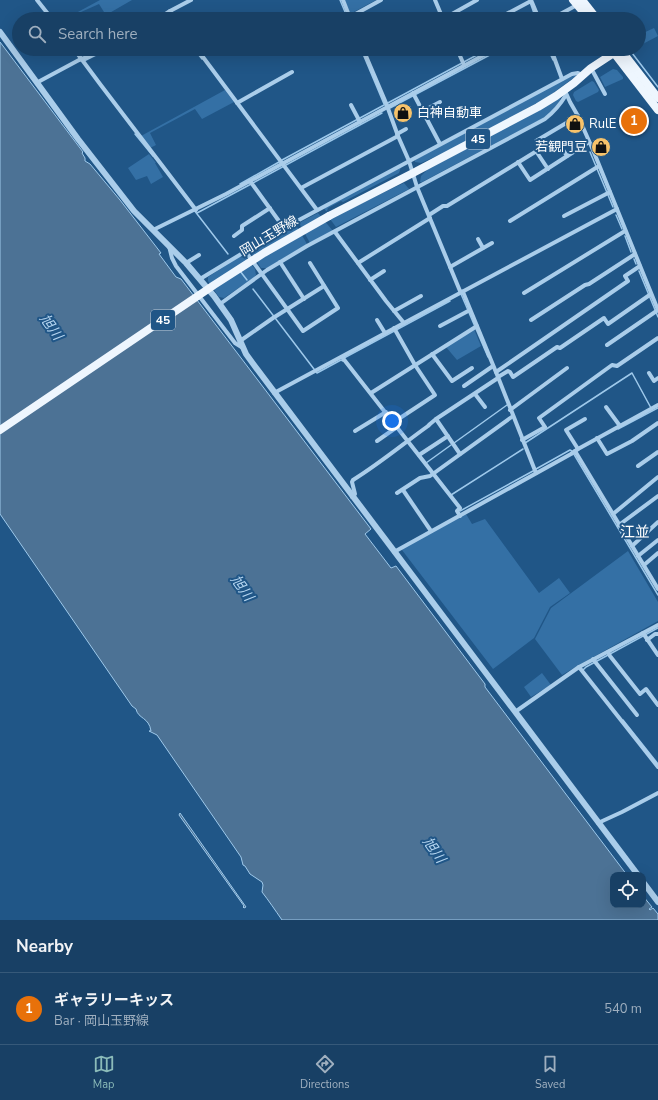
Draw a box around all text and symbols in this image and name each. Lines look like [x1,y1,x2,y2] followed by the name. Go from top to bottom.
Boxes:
[12,12,646,56] search box
[26,23,48,45] icon: search
[58,24,138,44] text: Search here
[392,102,414,124] shop icon: 白神自動車
[417,104,482,122] place label: 白神自動車
[621,106,647,136] pin: 1
[564,113,586,135] shop icon: RulE
[589,115,616,133] place label: RulE
[466,129,490,149] road number: 45
[590,136,612,158] shop icon: 若観門豆
[535,138,587,156] place label: 若観門豆
[237,212,301,260] street label: 岡山玉野線
[35,310,68,346] water label: 旭川
[151,310,175,330] road number: 45
[382,411,402,431] your location
[620,522,650,542] district label: 江並
[226,571,259,607] water label: 旭川
[418,833,451,869] water label: 旭川
[610,872,646,908] map controls
[610,872,646,908] button: locate
[16,935,73,958] text: Nearby
[54,990,174,1010] text: ギャラリーキッス
[25,1000,33,1018] text: 1
[604,1000,642,1018] text: 540 m
[54,1012,149,1030] text: Bar · 岡山玉野線
[93,1053,115,1092] tab: Map
[300,1053,350,1092] tab: Directions
[535,1053,565,1092] tab: Saved

